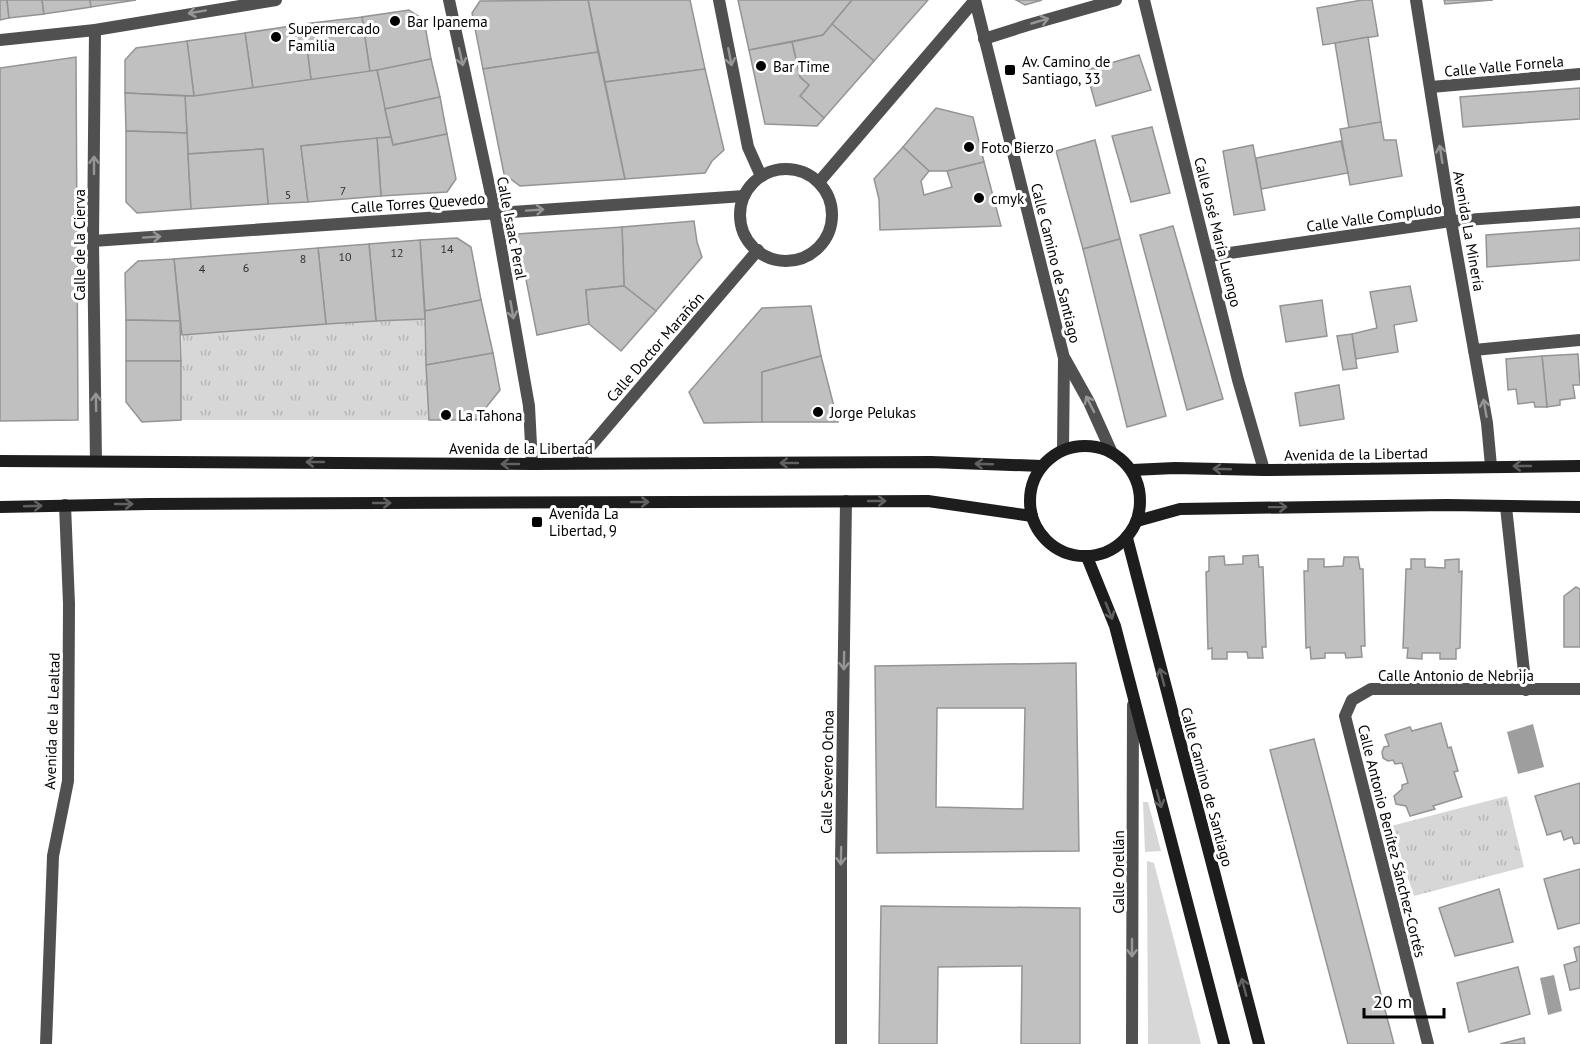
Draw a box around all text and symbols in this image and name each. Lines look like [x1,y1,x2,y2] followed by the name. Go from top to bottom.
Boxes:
[188,7,207,18] one-way arrow
[407,12,488,31] place label: Bar Ipanema
[388,14,402,28] marker: Bar Ipanema
[1030,15,1049,26] one-way arrow
[288,19,380,55] place label: Supermercado Familia
[269,30,283,44] marker: Supermercado Familia
[725,47,736,67] one-way arrow
[455,48,467,67] one-way arrow
[1443,51,1565,81] street label: Calle Valle Fornela
[1022,52,1110,88] place label: Av. Camino de Santiago, 33
[773,57,830,76] place label: Bar Time
[754,59,768,73] marker: Bar Time
[1003,63,1017,77] marker: Av. Camino de Santiago, 33
[981,138,1054,157] place label: Foto Bierzo
[962,140,976,154] marker: Foto Bierzo
[1435,145,1446,164] one-way arrow
[1190,155,1246,309] street label: Calle José María Luengo
[88,156,100,176] one-way arrow
[1449,169,1489,293] street label: Avenida La Minería
[493,175,531,282] street label: Calle Isaac Peral
[1027,181,1085,345] street label: Calle Camino de Santiago
[340,183,346,198] house number: 7
[285,187,291,202] house number: 5
[70,189,89,301] street label: Calle de la Cierva
[350,189,486,217] street label: Calle Torres Quevedo
[991,189,1025,208] place label: cmyk
[972,191,986,205] marker: cmyk
[1305,198,1443,236] street label: Calle Valle Compludo
[524,204,544,215] one-way arrow
[141,231,161,242] one-way arrow
[440,241,454,256] house number: 14
[390,245,404,260] house number: 12
[338,249,352,264] house number: 10
[300,251,306,266] house number: 8
[243,260,249,275] house number: 6
[199,261,206,276] house number: 4
[602,288,708,406] street label: Calle Doctor Marañón
[507,300,518,319] one-way arrow
[90,393,102,413] one-way arrow
[1083,396,1095,414] one-way arrow
[1479,399,1490,419] one-way arrow
[829,403,916,422] place label: Jorge Pelukas
[811,405,825,419] marker: Jorge Pelukas
[458,406,523,425] place label: La Tahona
[439,408,453,422] marker: La Tahona
[449,439,593,458] street label: Avenida de la Libertad
[1284,443,1428,465] street label: Avenida de la Libertad
[305,456,325,468] one-way arrow
[779,457,799,468] one-way arrow
[500,458,520,470] one-way arrow
[974,458,994,470] one-way arrow
[1512,460,1532,472] one-way arrow
[1212,464,1232,475] one-way arrow
[866,495,886,507] one-way arrow
[629,496,649,508] one-way arrow
[371,497,391,509] one-way arrow
[113,498,133,510] one-way arrow
[22,500,42,512] one-way arrow
[1268,501,1288,513] one-way arrow
[549,504,619,540] place label: Avenida La Libertad, 9
[530,515,544,529] marker: Avenida La Libertad, 9
[1104,601,1115,620] one-way arrow
[838,650,850,670] one-way arrow
[40,652,64,790] street label: Avenida de la Lealtad
[1378,666,1534,685] street label: Calle Antonio de Nebrija
[1156,668,1168,687] one-way arrow
[1177,705,1237,869] street label: Calle Camino de Santiago
[816,710,838,834] street label: Calle Severo Ochoa
[1354,723,1430,959] street label: Calle Antonio Benítez Sánchez-Cortés
[1154,789,1166,808] one-way arrow
[1109,830,1128,914] street label: Calle Orellán
[835,845,847,865] one-way arrow
[1126,938,1138,958] one-way arrow
[1238,978,1250,997] one-way arrow
[1364,981,1444,1019] scale bar
[1373,990,1412,1013] text: 20 m

